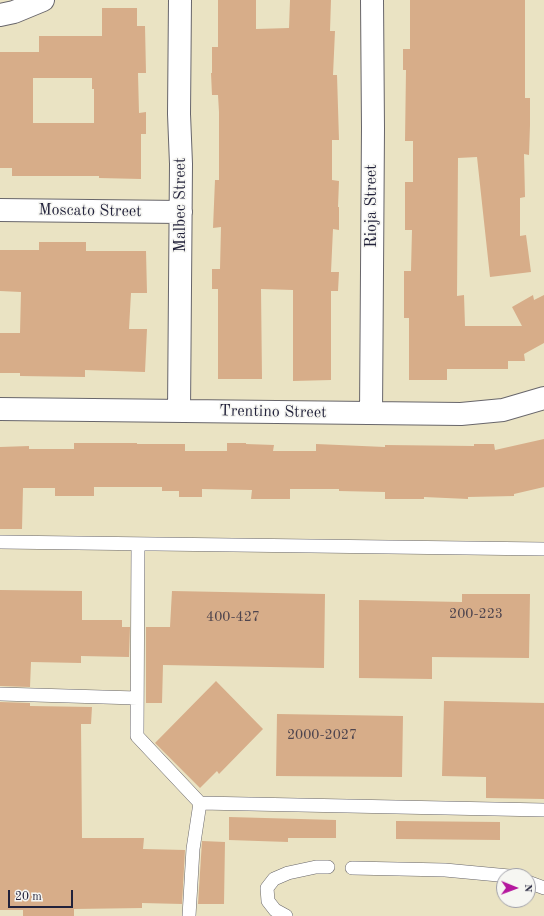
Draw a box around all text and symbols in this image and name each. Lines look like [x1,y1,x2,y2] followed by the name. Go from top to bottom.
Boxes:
[171,157,191,253] street label: Malbec Street
[362,164,382,248] street label: Rioja Street
[38,200,142,222] street label: Moscato Street
[219,401,327,423] street label: Trentino Street
[449,606,503,622] house number: 200-223
[206,609,260,625] house number: 400-427
[287,727,357,743] house number: 2000-2027
[496,868,536,908] north arrow
[10,882,75,908] scale bar
[522,884,533,892] text: N
[15,891,42,903] text: 20 m

